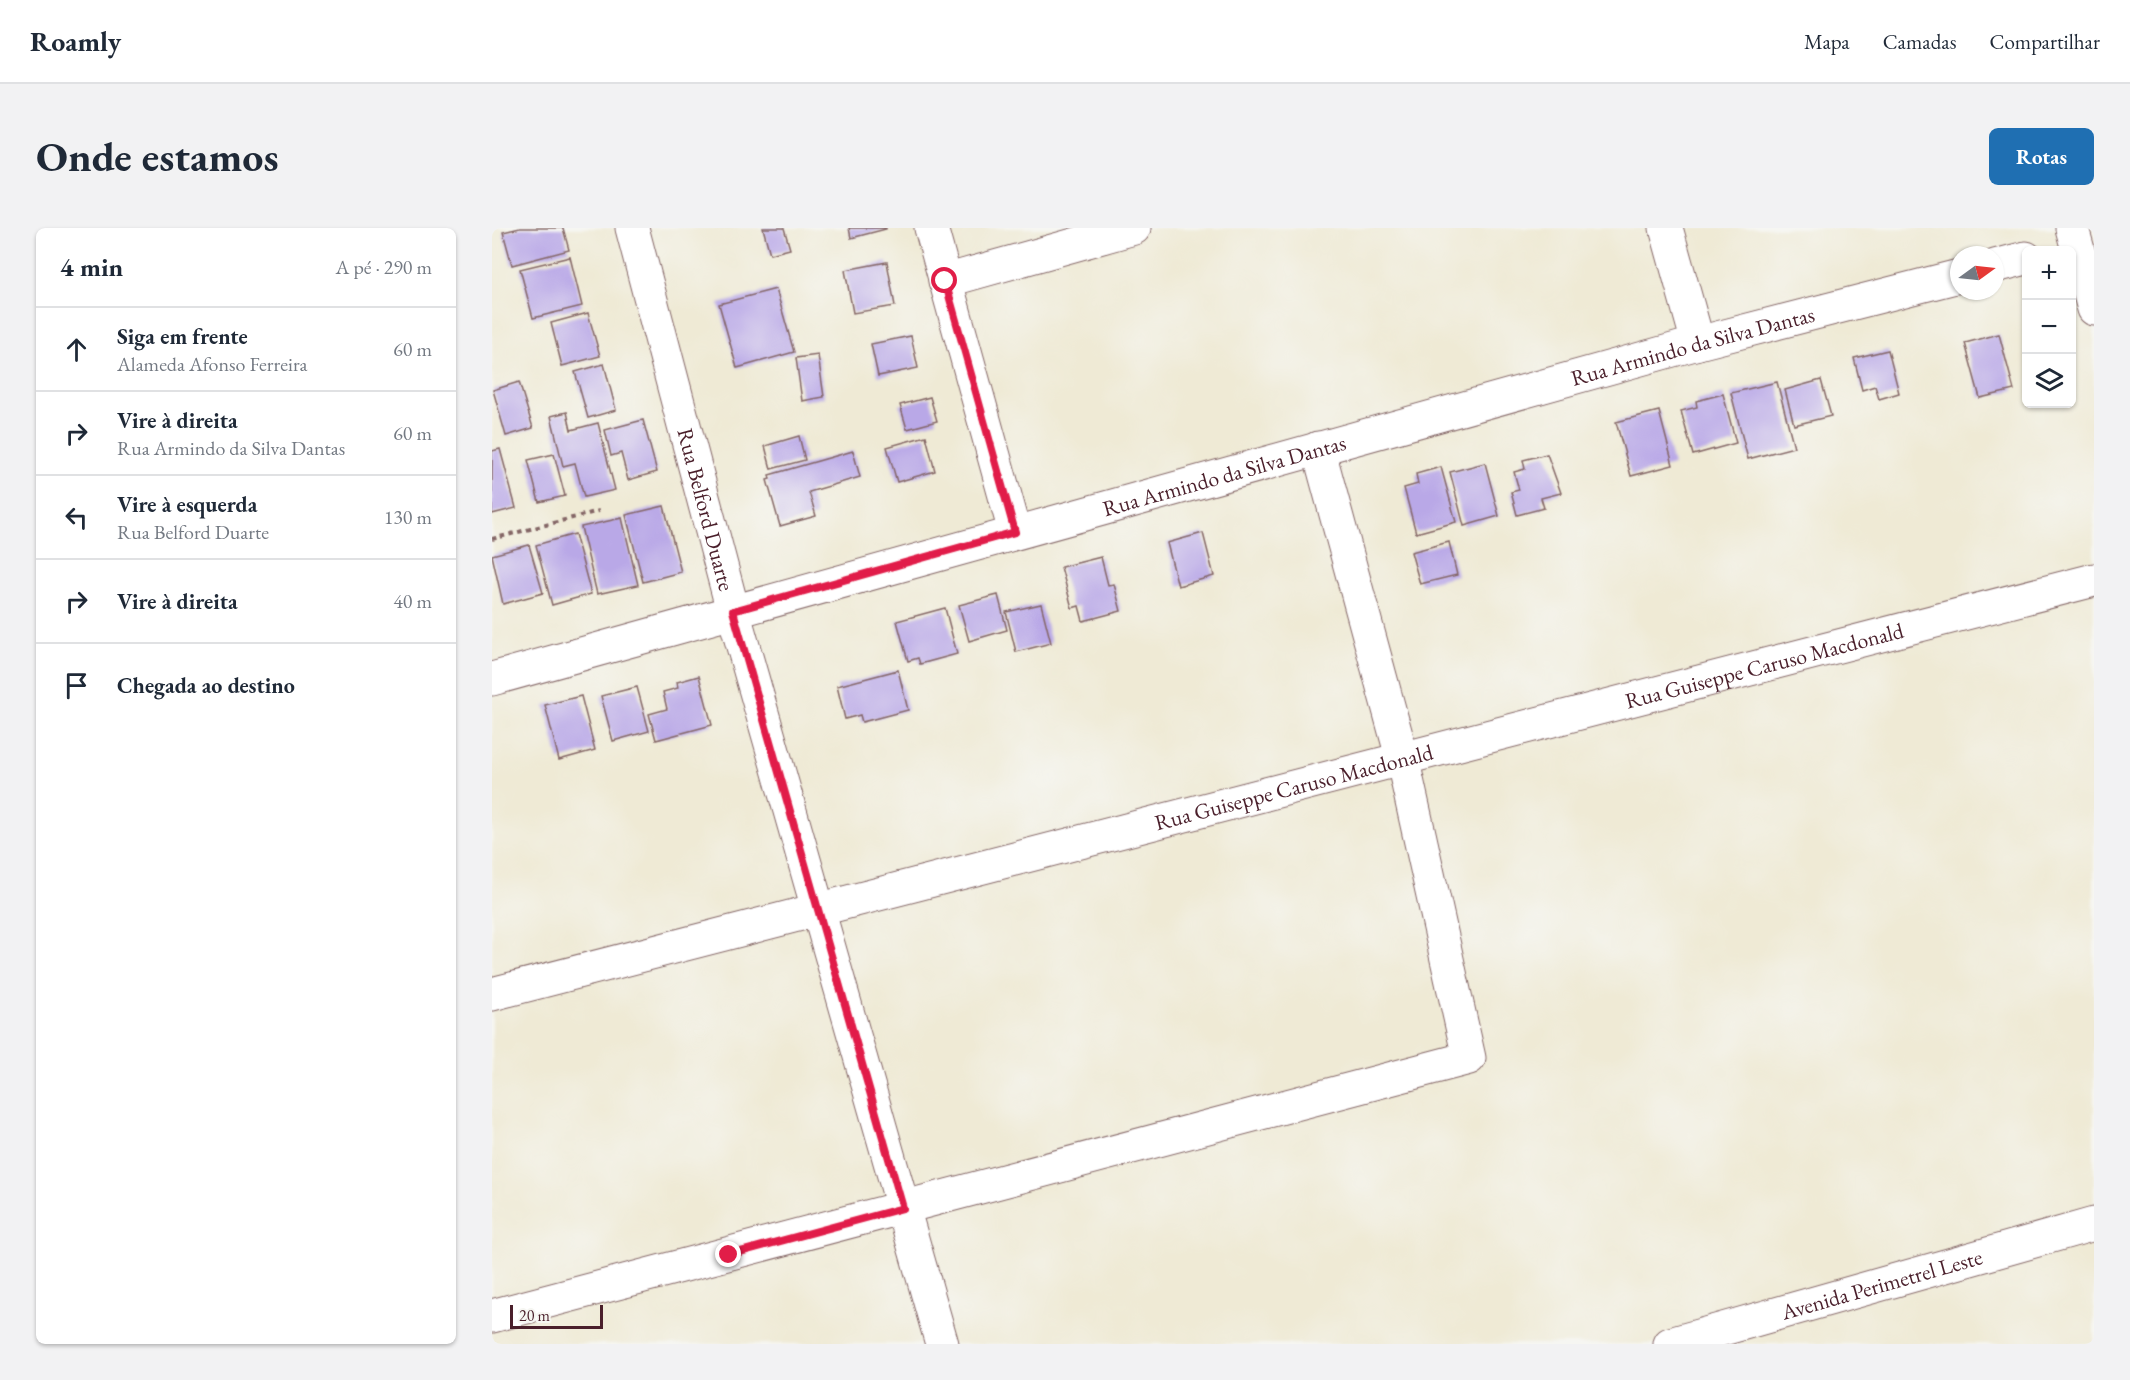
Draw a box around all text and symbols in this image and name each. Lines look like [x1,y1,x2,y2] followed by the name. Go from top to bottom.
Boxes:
[30,23,121,59] text: Roamly
[1804,28,1850,55] text: Mapa
[1883,28,1956,55] text: Camadas
[1989,28,2100,55] text: Compartilhar
[1989,128,2094,185] button: Rotas
[36,129,279,184] text: Onde estamos
[1950,246,2004,300] north arrow
[2022,246,2076,408] map controls
[2022,246,2076,300] button: +
[60,250,123,284] text: 4 min
[336,254,432,280] text: A pé · 290 m
[931,267,957,293] route start
[1567,299,1818,392] street label: Rua Armindo da Silva Dantas
[2022,300,2076,354] button: −
[117,322,248,351] text: Siga em frente
[60,333,93,366] icon: ahead
[393,336,432,362] text: 60 m
[117,351,308,377] text: Alameda Afonso Ferreira
[2022,354,2076,408] button: layers
[117,406,238,435] text: Vire à direita
[60,417,93,450] icon: right
[393,420,432,446] text: 60 m
[671,425,742,594] street label: Rua Belford Duarte
[1099,427,1349,523] street label: Rua Armindo da Silva Dantas
[117,435,345,461] text: Rua Armindo da Silva Dantas
[117,490,257,519] text: Vire à esquerda
[60,501,93,534] icon: left
[384,504,432,530] text: 130 m
[117,519,269,545] text: Rua Belford Duarte
[60,585,93,618] icon: right
[117,587,238,616] text: Vire à direita
[393,588,432,614] text: 40 m
[1622,615,1907,715] street label: Rua Guiseppe Caruso Macdonald
[60,669,93,702] icon: arrive
[117,671,295,700] text: Chegada ao destino
[1151,737,1437,837] street label: Rua Guiseppe Caruso Macdonald
[715,1241,741,1267] route end
[1777,1242,1986,1327] street label: Avenida Perimetrel Leste
[510,1302,603,1330] scale bar
[519,1305,550,1326] text: 20 m

